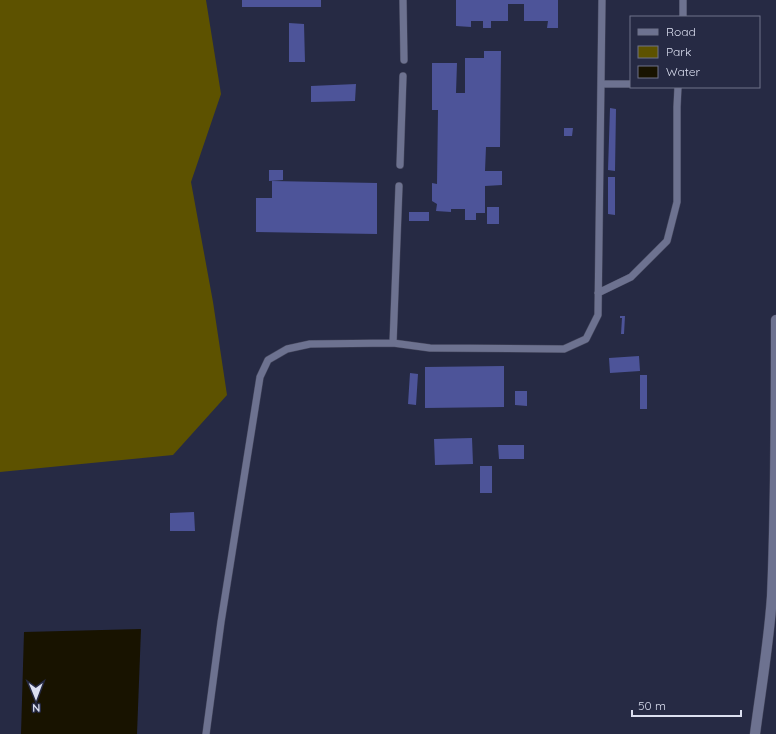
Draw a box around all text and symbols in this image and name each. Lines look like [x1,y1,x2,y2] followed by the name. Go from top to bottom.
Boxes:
[630,16,760,88] legend
[666,24,696,39] text: Road
[666,44,691,59] text: Park
[666,64,701,79] text: Water
[16,678,56,718] north arrow
[632,692,741,718] scale bar
[638,698,666,713] text: 50 m
[32,701,40,715] text: N

